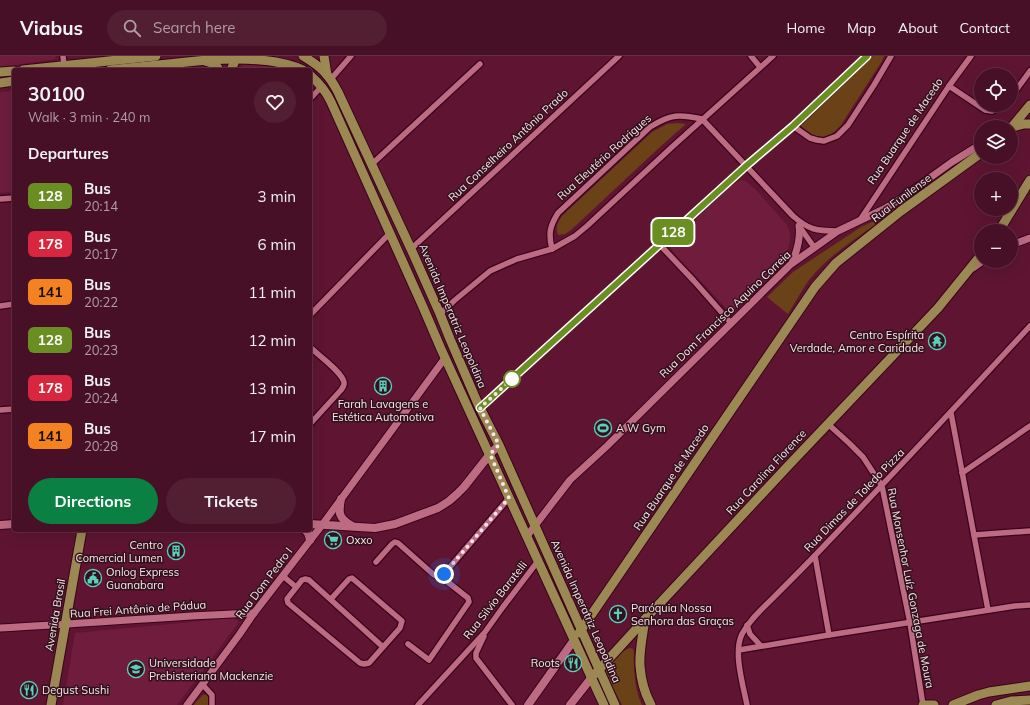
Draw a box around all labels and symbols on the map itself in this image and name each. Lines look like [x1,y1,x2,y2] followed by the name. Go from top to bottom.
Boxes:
[864,75,946,187] street label: Rua Buarque de Macedo
[445,86,571,204] street label: Rua Conselheiro Antônio Prado
[554,111,654,203] street label: Rua Eleutério Rodrigues
[868,171,934,225] street label: Rua Funilense
[650,219,696,245] line badge: 128
[416,242,490,390] street label: Avenida Imperatriz Leopoldina
[656,247,794,381] street label: Rua Dom Francisco Aquino Correia
[790,328,924,355] place label: Centro Espírita Verdade, Amor e Caridade
[927,331,947,351] temple icon: Centro Espírita Verdade, Amor e Caridade
[503,370,521,388] unlabelled marker
[373,376,393,396] building icon: Farah Lavagens e Estética Automotiva
[332,397,434,424] place label: Farah Lavagens e Estética Automotiva
[593,418,613,438] sports icon: A W Gym
[616,421,666,435] place label: A W Gym
[630,421,712,533] street label: Rua Buarque de Macedo
[723,426,809,518] street label: Rua Carolina Florence
[801,445,907,555] street label: Rua Dimas de Toledo Pizza
[885,487,937,689] street label: Rua Monsenhor Luíz Gonzaga de Moura
[323,530,343,550] supermarket icon: Oxxo
[346,533,372,547] place label: Oxxo
[548,537,624,685] street label: Avenida Imperatriz Leopoldina
[76,538,163,565] place label: Centro Comercial Lumen
[166,541,186,561] building icon: Centro Comercial Lumen
[233,544,295,622] street label: Rua Dom Pedro I
[460,558,530,642] street label: Rua Silvio Baratelli
[434,564,454,584] your location
[106,565,179,592] place label: Onlog Express Guanabara
[83,568,103,588] public building icon: Onlog Express Guanabara
[42,578,68,652] street label: Avenida Brasil
[69,597,207,621] street label: Rua Frei Antônio de Pádua
[631,601,734,628] place label: Paróquia Nossa Senhora das Graças
[608,604,628,624] church icon: Paróquia Nossa Senhora das Graças
[563,653,583,673] restaurant icon: Roots
[149,656,273,683] place label: Universidade Prebisteriana Mackenzie
[531,656,560,670] place label: Roots
[126,659,146,679] school or university icon: Universidade Prebisteriana Mackenzie
[19,680,39,700] restaurant icon: Degust Sushi
[42,683,109,697] place label: Degust Sushi

